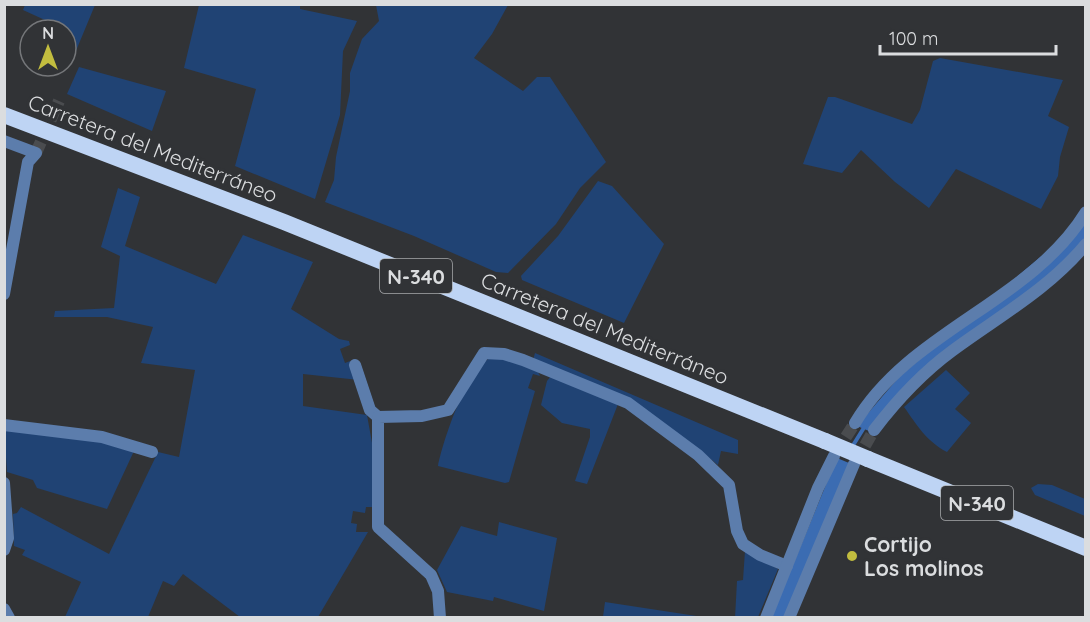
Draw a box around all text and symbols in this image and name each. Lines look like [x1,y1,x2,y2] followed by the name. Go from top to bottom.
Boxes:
[18,18,78,78] north arrow
[880,18,1056,56] scale bar
[42,23,54,43] text: N
[889,27,938,50] text: 100 m
[25,88,281,208] street label: Carretera del Mediterráneo
[380,259,452,293] road number: N-340
[477,266,733,390] street label: Carretera del Mediterráneo
[941,486,1013,520] road number: N-340
[864,531,984,581] place label: Cortijo Los molinos
[845,549,859,563] marker: Cortijo Los molinos

